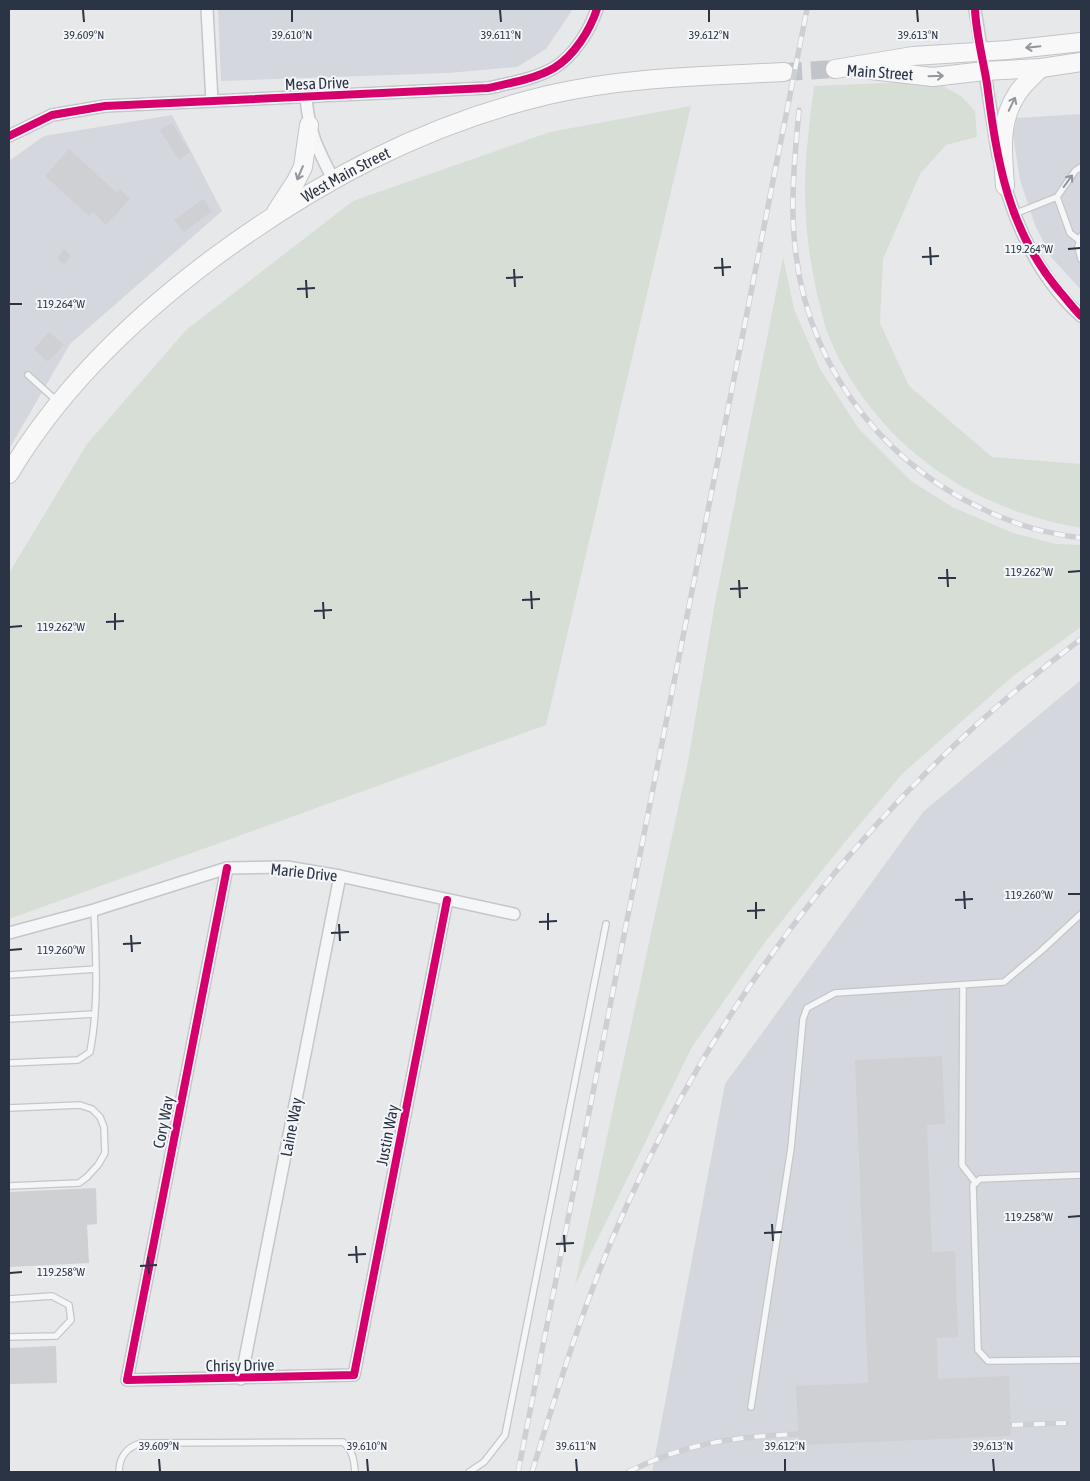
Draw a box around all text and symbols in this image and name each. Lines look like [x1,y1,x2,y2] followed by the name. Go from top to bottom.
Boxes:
[64,28,104,42] text: 39.609°N
[272,28,312,42] text: 39.610°N
[481,28,521,42] text: 39.611°N
[689,28,729,42] text: 39.612°N
[898,28,938,42] text: 39.613°N
[1025,43,1041,52] one-way arrow
[846,61,914,83] street label: Main Street
[928,71,944,81] one-way arrow
[285,73,349,93] street label: Mesa Drive
[1008,97,1017,112] one-way arrow
[298,143,393,205] street label: West Main Street
[294,165,304,180] one-way arrow
[1063,174,1073,188] one-way arrow
[1005,242,1053,256] text: 119.264°W
[37,297,85,311] text: 119.264°W
[1005,565,1053,579] text: 119.262°W
[37,620,85,634] text: 119.262°W
[270,860,338,884] street label: Marie Drive
[1005,888,1053,902] text: 119.260°W
[37,943,85,957] text: 119.260°W
[149,1094,178,1150] street label: Cory Way
[276,1096,307,1158] street label: Laine Way
[372,1103,403,1167] street label: Justin Way
[1005,1210,1053,1224] text: 119.258°W
[37,1265,85,1279] text: 119.258°W
[205,1355,275,1376] street label: Chrisy Drive
[139,1439,179,1453] text: 39.609°N
[347,1439,387,1453] text: 39.610°N
[556,1439,596,1453] text: 39.611°N
[765,1439,805,1453] text: 39.612°N
[973,1439,1013,1453] text: 39.613°N

